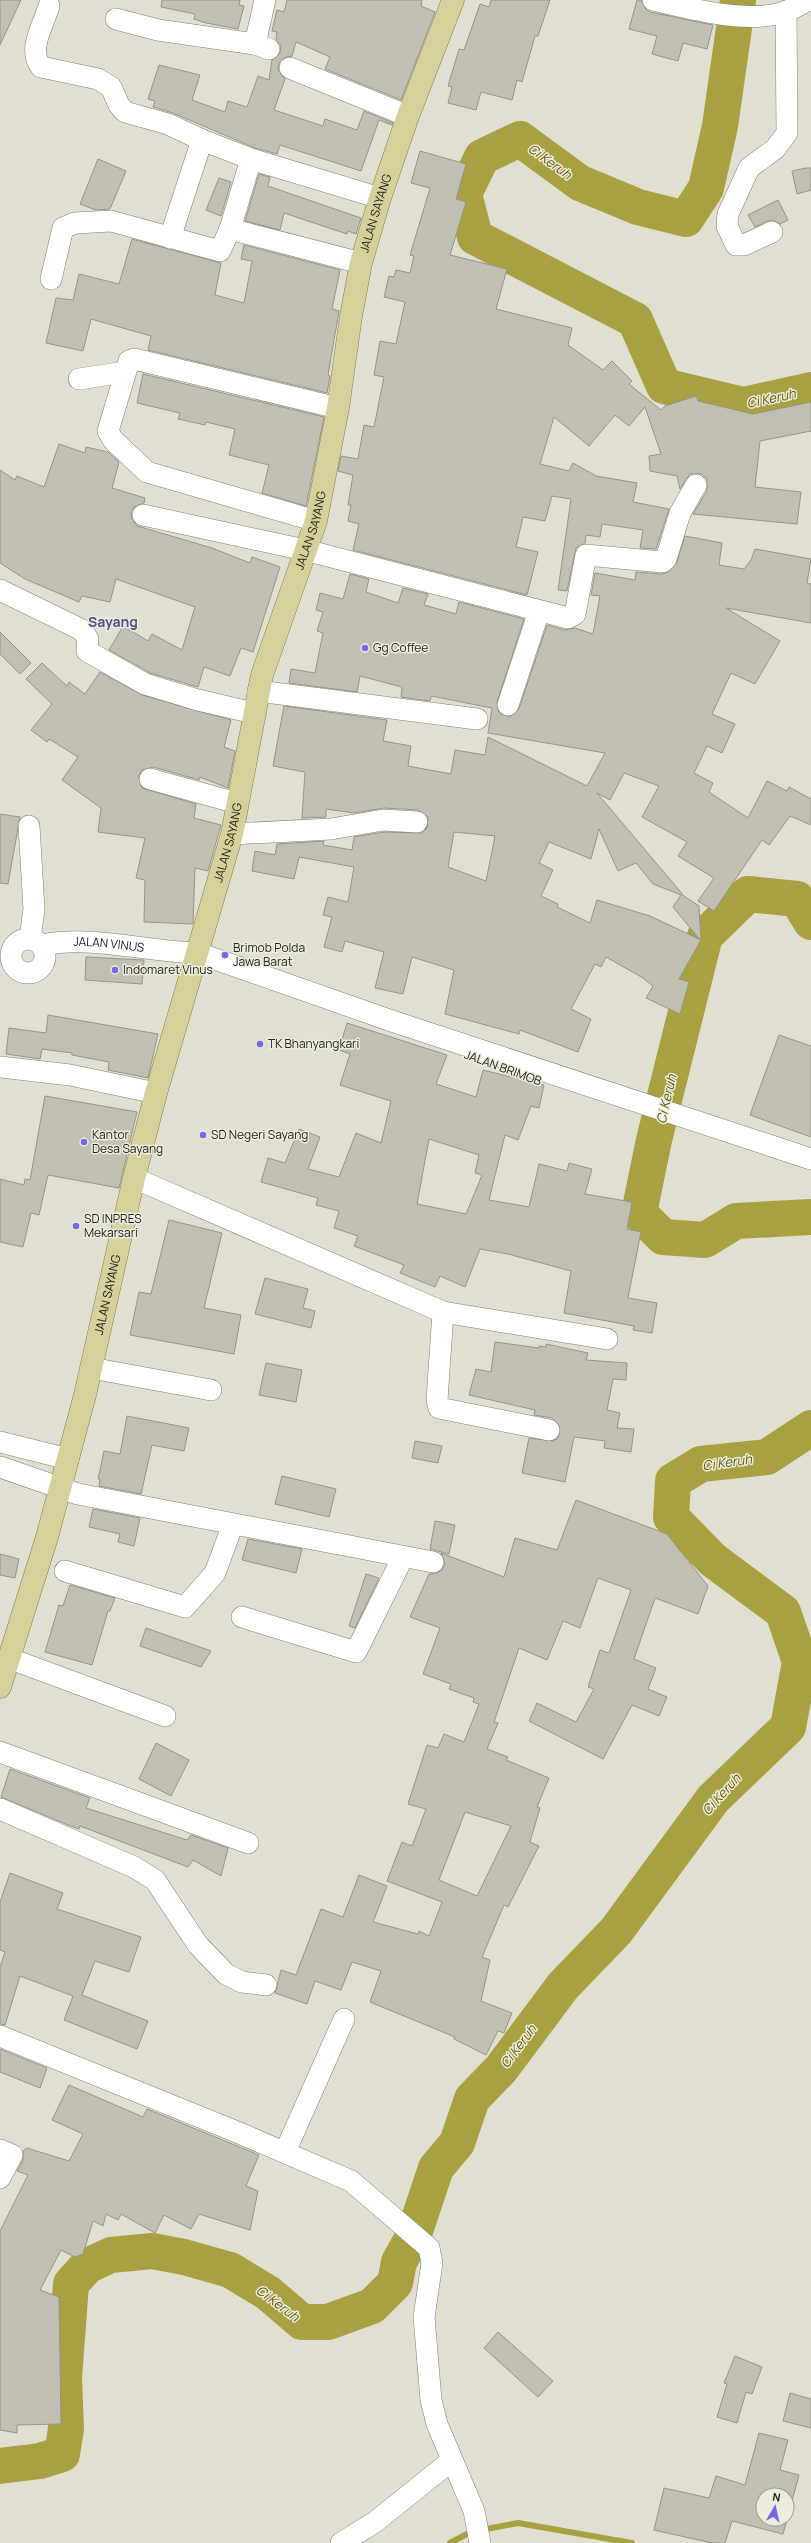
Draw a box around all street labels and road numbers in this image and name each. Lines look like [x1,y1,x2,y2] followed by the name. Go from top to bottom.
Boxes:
[355,171,396,255] street label: JALAN SAYANG
[291,489,330,572] street label: JALAN SAYANG
[209,801,246,884] street label: JALAN SAYANG
[73,933,145,956] street label: JALAN VINUS
[462,1046,544,1089] street label: JALAN BRIMOB
[90,1252,125,1336] street label: JALAN SAYANG

